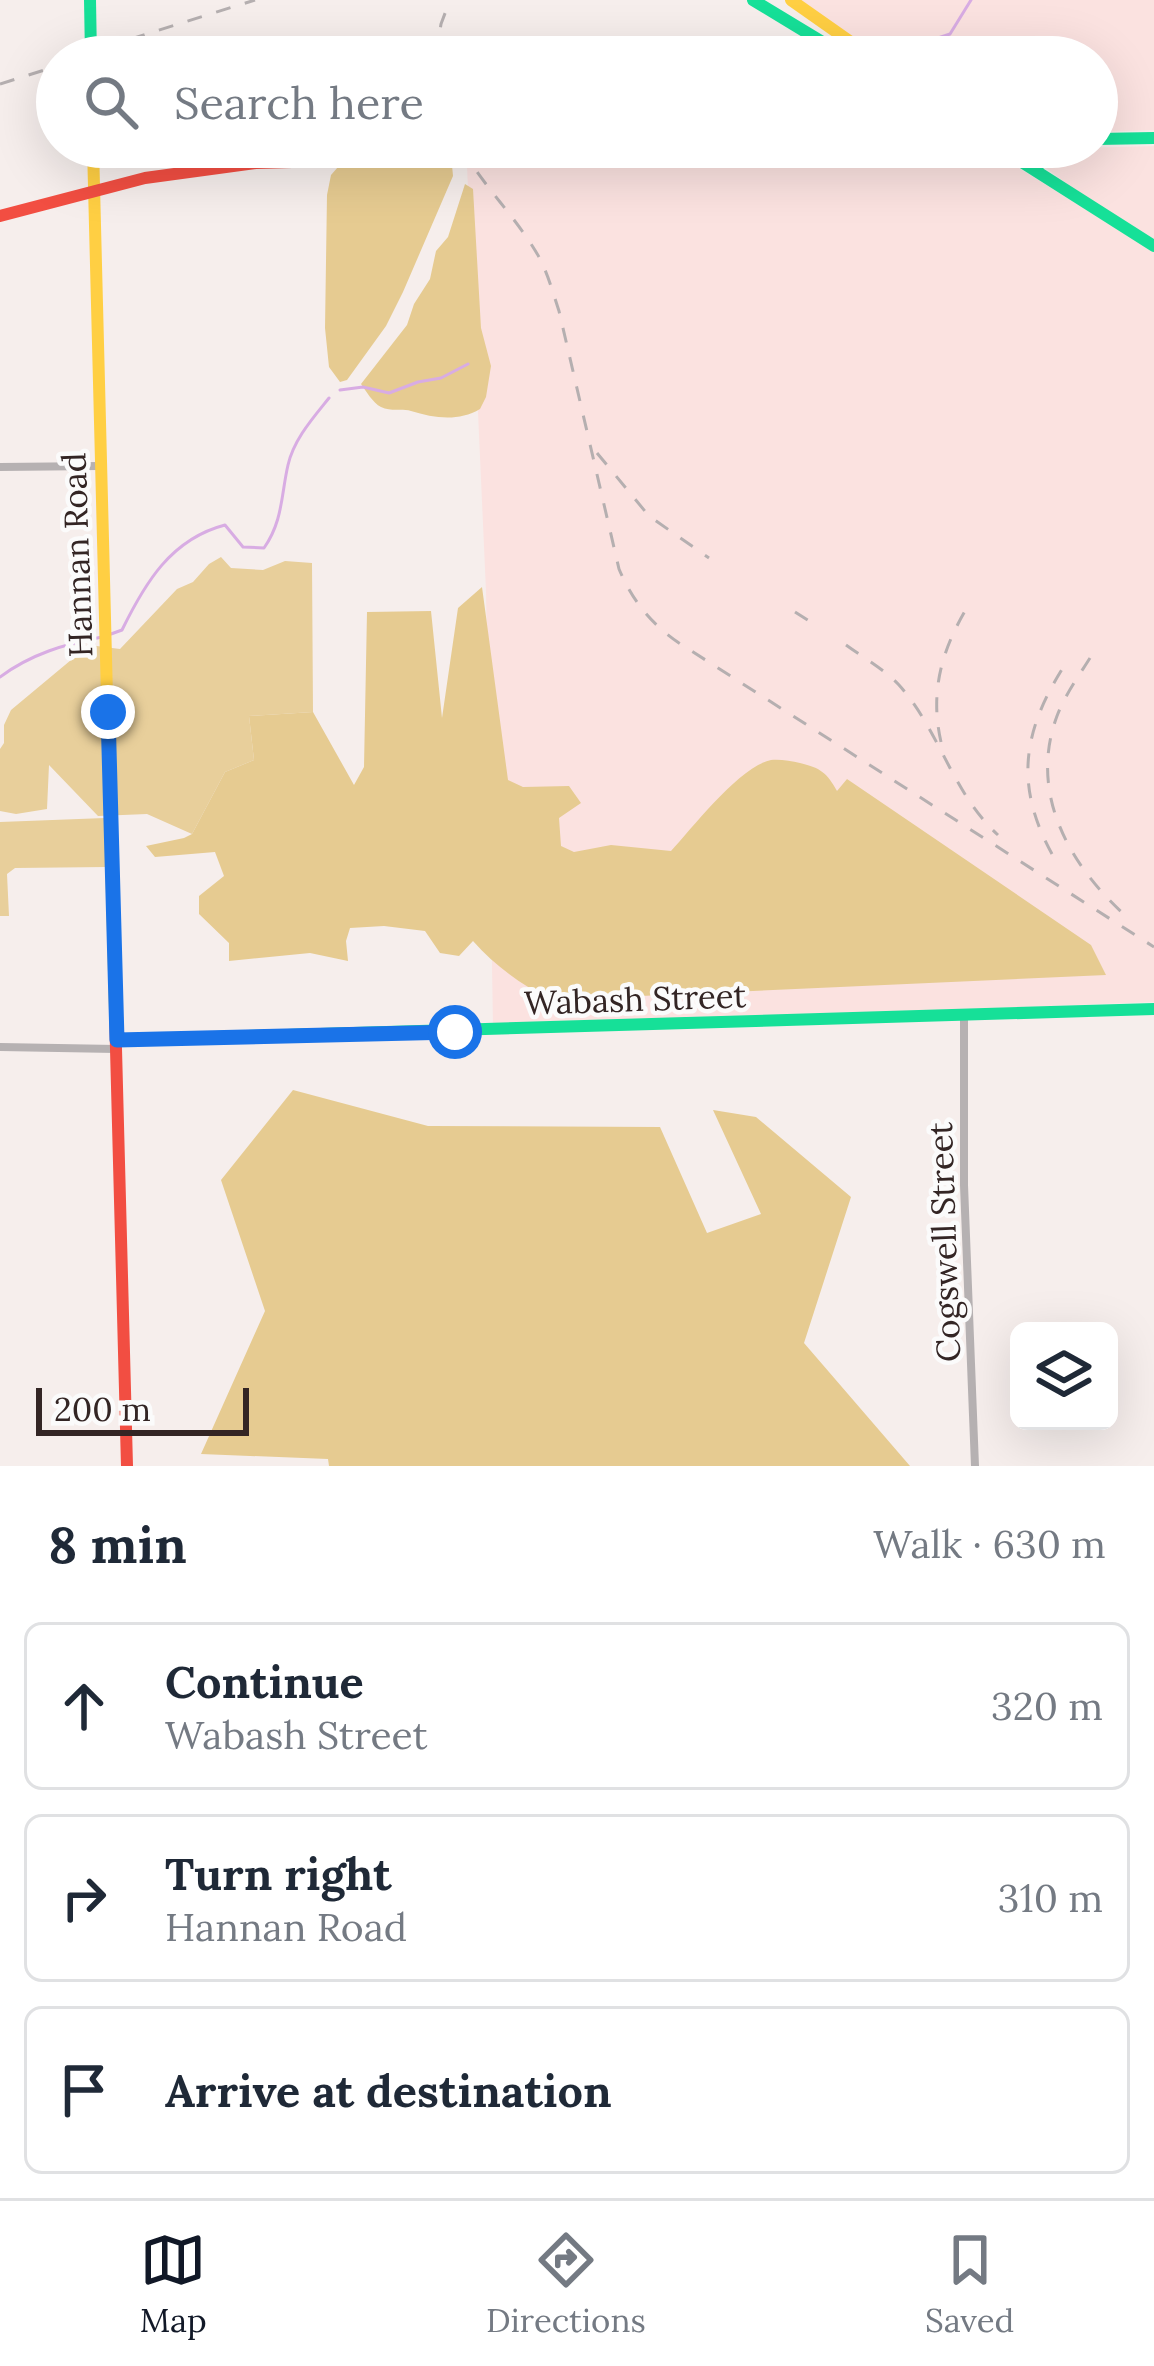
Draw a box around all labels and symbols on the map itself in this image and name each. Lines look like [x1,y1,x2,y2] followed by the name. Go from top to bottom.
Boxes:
[52,452,102,658] street label: Hannan Road
[81,685,135,739] route end
[523,974,747,1024] street label: Wabash Street
[428,1005,482,1059] route start
[919,1121,969,1363] street label: Cogswell Street
[36,1382,249,1435] scale bar

